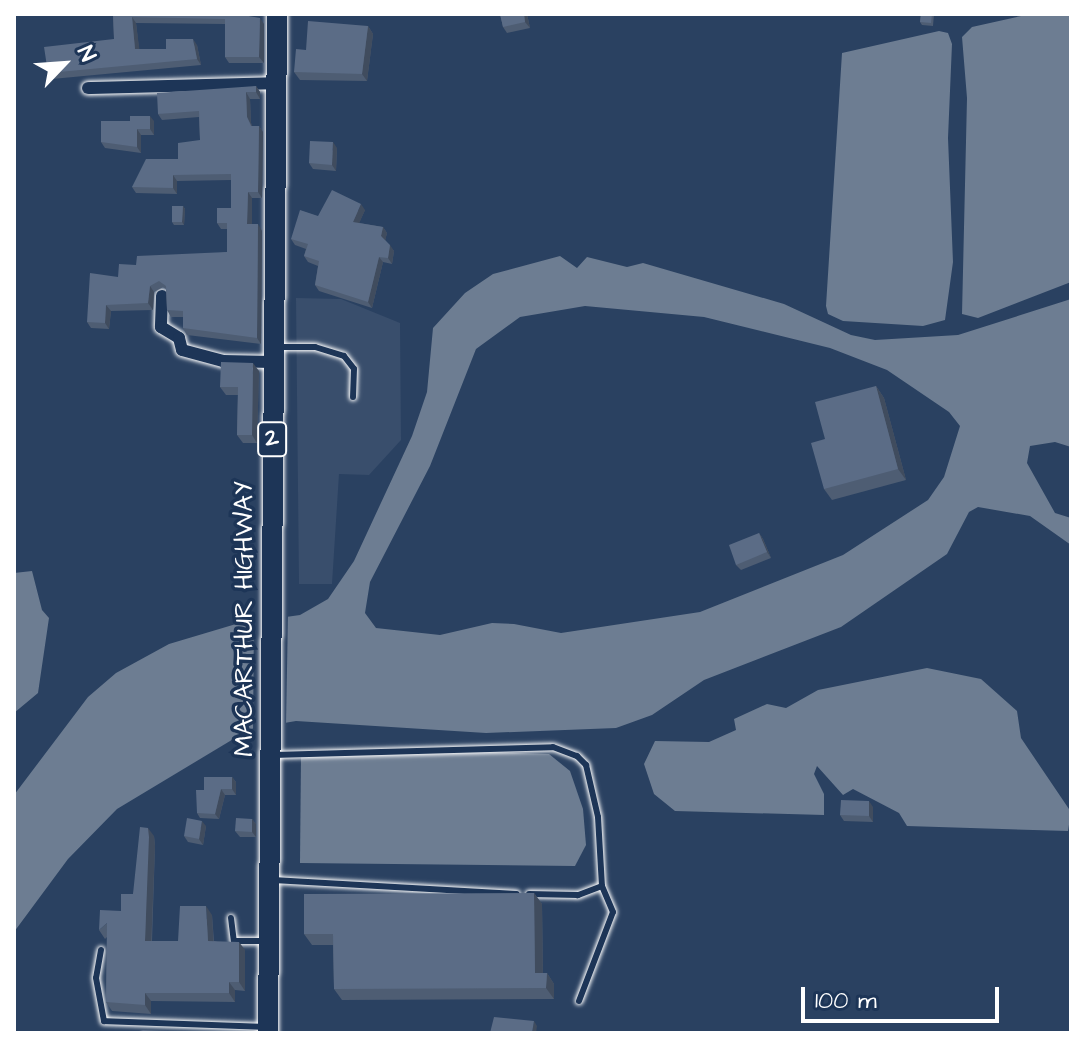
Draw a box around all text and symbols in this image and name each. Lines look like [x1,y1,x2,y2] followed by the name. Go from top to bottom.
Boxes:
[24,24,104,104] north arrow
[69,41,103,66] text: N
[256,419,288,459] road number: 2
[229,481,261,757] street label: MACARTHUR HIGHWAY
[805,971,1003,1021] scale bar
[815,984,877,1018] text: 100 m

